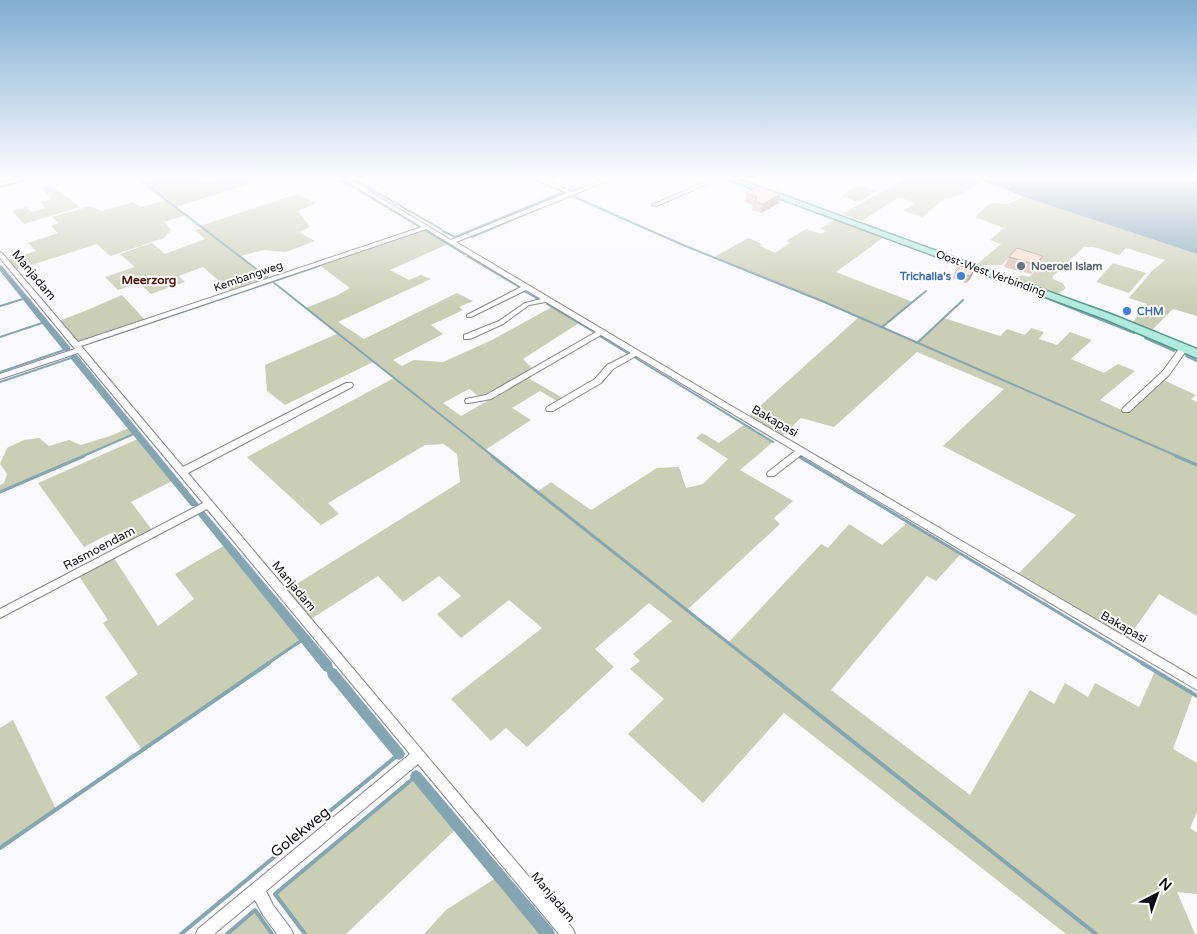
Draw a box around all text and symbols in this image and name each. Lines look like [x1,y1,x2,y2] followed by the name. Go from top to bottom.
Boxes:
[9,247,59,303] street label: Manjadam
[934,248,1047,299] street label: Oost-West Verbinding
[212,259,284,294] street label: Kembangweg
[1015,260,1027,272] marker: Noeroel Islam
[1031,260,1102,273] place label: Noeroel Islam
[899,270,952,283] place label: Trichalla's
[955,270,967,282] marker: Trichalla's
[122,273,176,288] district label: Meerzorg
[1121,305,1133,317] marker: CHM
[1137,305,1164,318] place label: CHM
[749,402,801,440] street label: Bakapasi
[61,523,137,573] street label: Rasmoendam
[269,558,319,614] street label: Manjadam
[1098,608,1150,646] street label: Bakapasi
[267,803,333,861] street label: Golekweg
[528,869,578,925] street label: Manjadam
[1132,869,1182,919] north arrow
[1155,874,1175,895] text: N

